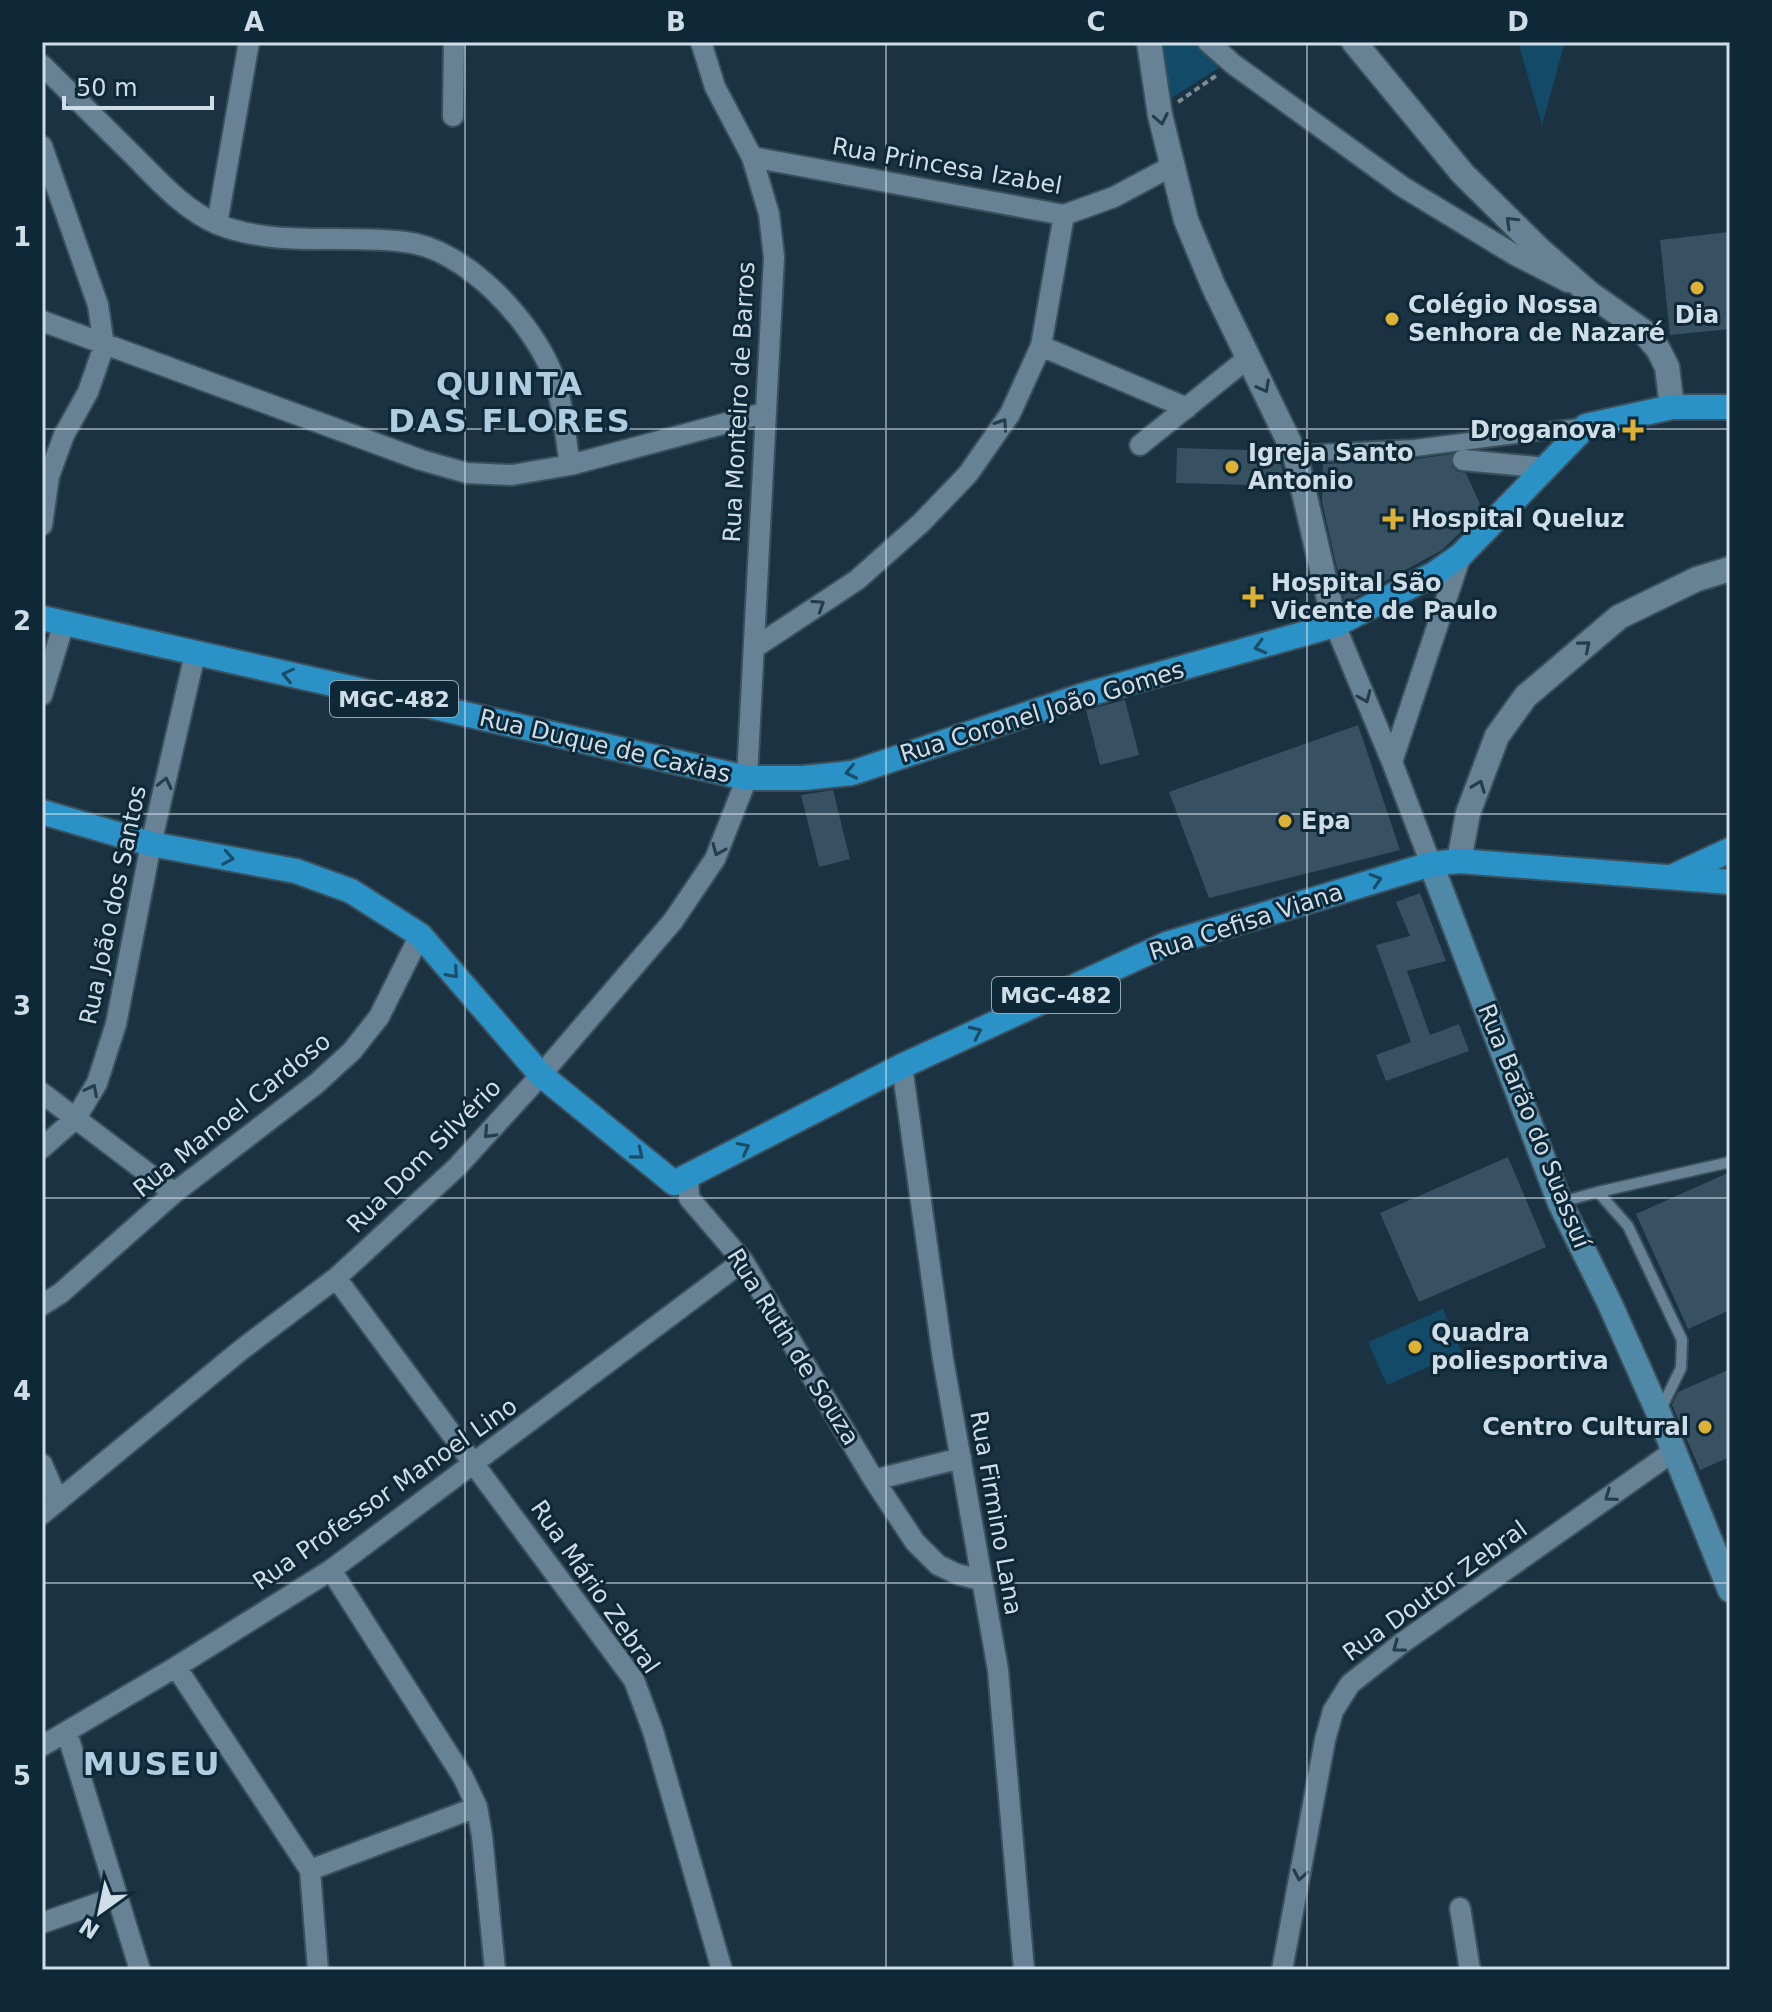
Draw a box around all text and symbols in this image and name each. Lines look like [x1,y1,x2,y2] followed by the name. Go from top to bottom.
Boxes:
[244,7,264,37] text: A
[666,7,686,37] text: B
[1086,7,1106,37] text: C
[1507,7,1529,37] text: D
[64,60,212,110] scale bar
[76,74,138,102] text: 50 m
[1152,112,1169,125] one-way arrow
[830,132,1064,200] street label: Rua Princesa Izabel
[1506,217,1520,231] one-way arrow
[13,222,31,252] text: 1
[718,261,760,543] street label: Rua Monteiro de Barros
[1688,279,1706,297] marker: Dia
[1408,291,1665,347] place label: Colégio Nossa Senhora de Nazaré
[1675,301,1719,329] place label: Dia
[1383,310,1401,328] marker: Colégio Nossa Senhora de Nazaré
[388,365,632,440] district label: QUINTA DAS FLORES
[1254,378,1269,393] one-way arrow
[1470,416,1617,444] place label: Droganova
[992,418,1007,433] one-way arrow
[1624,421,1642,439] marker: Droganova
[1248,439,1414,495] place label: Igreja Santo Antonio
[1223,458,1241,476] marker: Igreja Santo Antonio
[1411,505,1625,533] place label: Hospital Queluz
[1382,508,1404,530] marker: Hospital Queluz
[1271,569,1498,625] place label: Hospital São Vicente de Paulo
[1242,586,1264,608] marker: Hospital São Vicente de Paulo
[810,600,824,615] one-way arrow
[13,606,31,636] text: 2
[1253,638,1267,654] one-way arrow
[1576,641,1590,656] one-way arrow
[897,655,1187,769] street label: Rua Coronel João Gomes
[282,667,296,684] one-way arrow
[330,681,458,717] road number: MGC-482
[1355,689,1371,703] one-way arrow
[477,703,733,789] street label: Rua Duque de Caxias
[844,763,858,780] one-way arrow
[156,777,173,790] one-way arrow
[1469,780,1486,794] one-way arrow
[74,783,152,1027] street label: Rua João dos Santos
[1301,807,1351,835] place label: Epa
[1276,812,1294,830] marker: Epa
[711,842,727,856] one-way arrow
[221,849,235,866] one-way arrow
[1368,873,1382,889] one-way arrow
[1146,878,1346,966] street label: Rua Cefisa Viana
[443,964,457,979] one-way arrow
[992,977,1120,1013] road number: MGC-482
[13,991,31,1021] text: 3
[1472,1000,1596,1253] street label: Rua Barão do Suassuí
[968,1026,983,1042] one-way arrow
[128,1027,336,1203] street label: Rua Manoel Cardoso
[341,1073,507,1239] street label: Rua Dom Silvério
[83,1083,98,1098] one-way arrow
[484,1123,498,1138] one-way arrow
[735,1142,750,1157] one-way arrow
[629,1144,644,1159] one-way arrow
[721,1244,865,1450] street label: Rua Ruth de Souza
[1431,1319,1609,1375] place label: Quadra poliesportiva
[1406,1338,1424,1356] marker: Quadra poliesportiva
[13,1376,31,1406] text: 4
[248,1392,522,1596] street label: Rua Professor Manoel Lino
[964,1409,1028,1617] street label: Rua Firmino Lana
[1482,1413,1689,1441] place label: Centro Cultural
[1696,1418,1714,1436] marker: Centro Cultural
[1605,1486,1619,1501] one-way arrow
[525,1495,665,1679] street label: Rua Mário Zebral
[1337,1515,1533,1667] street label: Rua Doutor Zebral
[1392,1637,1407,1651] one-way arrow
[83,1745,221,1783] district label: MUSEU
[13,1761,31,1791] text: 5
[1292,1868,1309,1882] one-way arrow
[60,1872,140,1952] north arrow
[75,1913,104,1944] text: N

